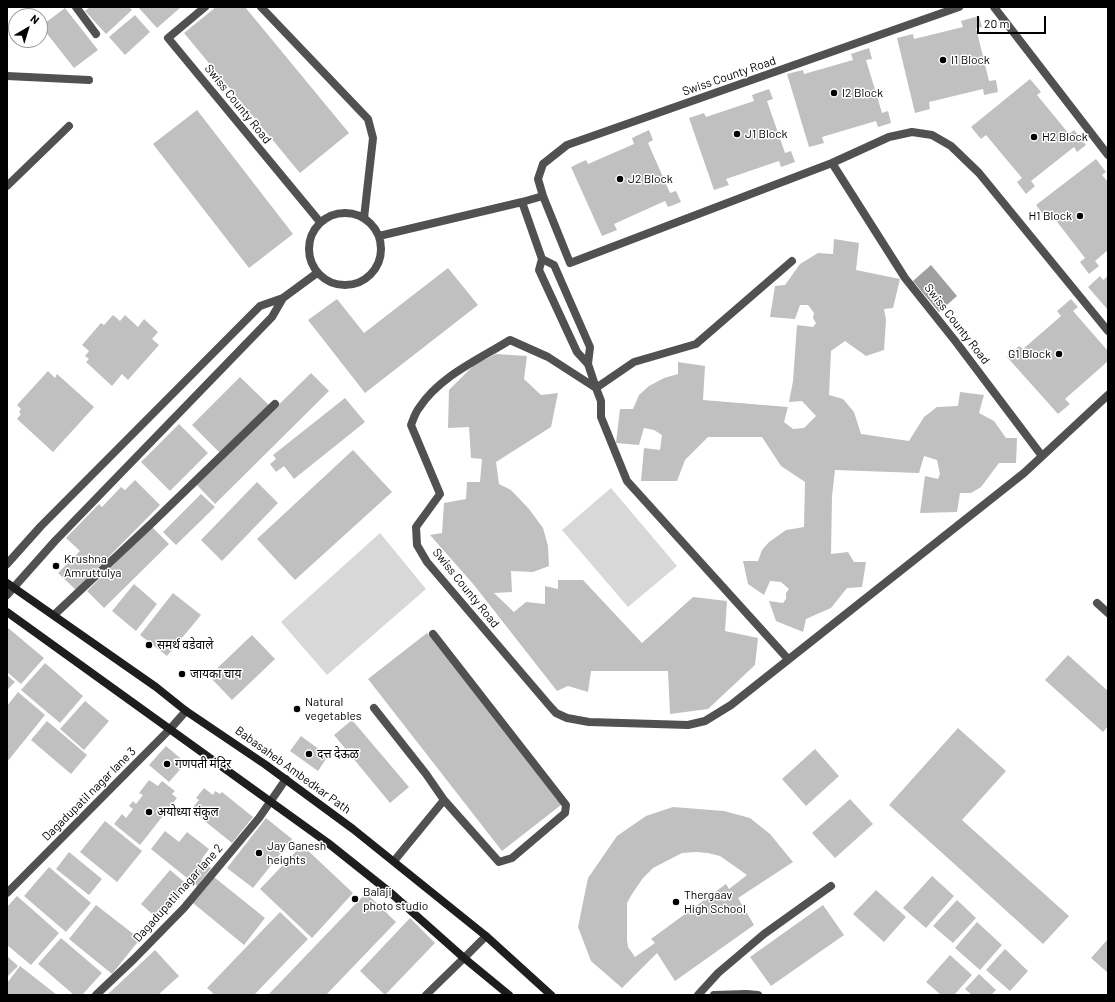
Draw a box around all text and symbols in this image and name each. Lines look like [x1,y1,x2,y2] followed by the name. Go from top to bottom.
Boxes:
[8,8,48,48] north arrow
[979,8,1048,34] scale bar
[28,12,42,26] text: N
[984,16,1010,30] text: 20 m
[680,53,778,99] street label: Swiss County Road
[951,53,990,67] place label: I1 Block
[938,55,948,65] marker: I1 Block
[202,61,274,147] street label: Swiss County Road
[842,86,883,100] place label: I2 Block
[829,88,839,98] marker: I2 Block
[745,127,788,141] place label: J1 Block
[732,129,742,139] marker: J1 Block
[1042,130,1088,144] place label: H2 Block
[1029,132,1039,142] marker: H2 Block
[628,172,673,186] place label: J2 Block
[615,174,625,184] marker: J2 Block
[1028,209,1072,223] place label: H1 Block
[1075,211,1085,221] marker: H1 Block
[921,281,993,367] street label: Swiss County Road
[1008,347,1051,361] place label: G1 Block
[1054,349,1064,359] marker: G1 Block
[430,545,502,631] street label: Swiss County Road
[64,552,121,580] place label: Krushna Amruttulya
[51,561,61,571] marker: Krushna Amruttulya
[157,638,213,652] place label: समर्थ वडेवाले
[144,640,154,650] marker: समर्थ वडेवाले
[190,667,241,681] place label: जायका चाय
[177,669,187,679] marker: जायका चाय
[305,695,361,723] place label: Natural vegetables
[292,704,302,714] marker: Natural vegetables
[232,723,354,817] street label: Babasaheb Ambedkar Path
[39,744,139,844] street label: Dagadupatil nagar lane 3
[317,747,359,761] place label: दत्त देऊळ
[304,749,314,759] marker: दत्त देऊळ
[175,757,231,771] place label: गणपती मंदिर
[162,759,172,769] marker: गणपती मंदिर
[157,805,219,819] place label: अयोध्या संकुल
[144,807,154,817] marker: अयोध्या संकुल
[267,839,326,867] place label: Jay Ganesh heights
[130,841,226,945] street label: Dagadupatil nagar lane 2
[254,848,264,858] marker: Jay Ganesh heights
[363,885,428,913] place label: Balaji photo studio
[684,888,746,916] place label: Thergaav High School
[350,894,360,904] marker: Balaji photo studio
[671,897,681,907] marker: Thergaav High School

